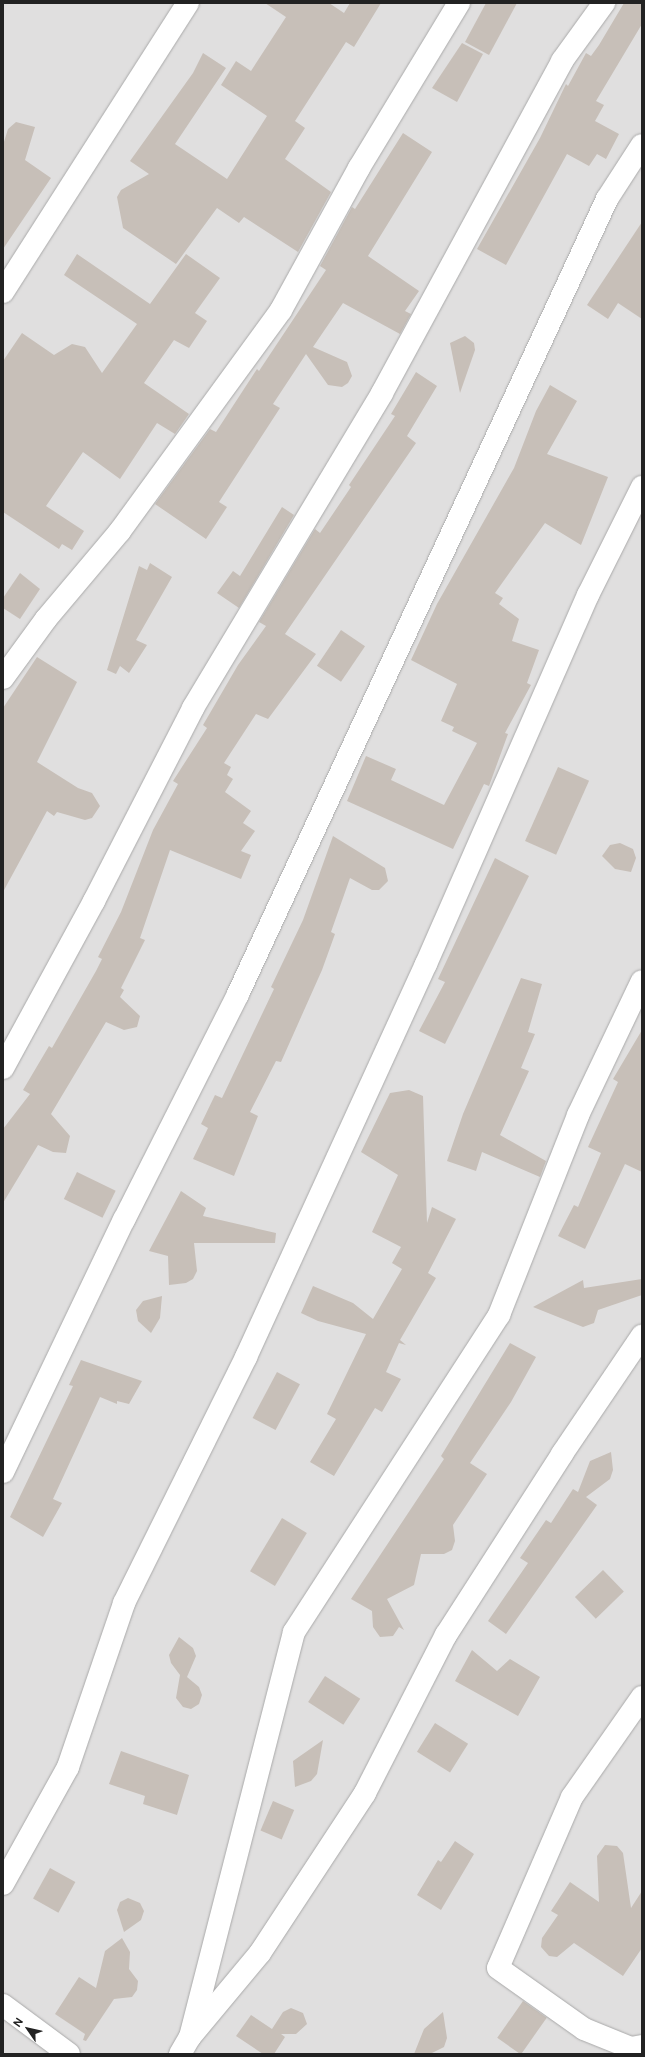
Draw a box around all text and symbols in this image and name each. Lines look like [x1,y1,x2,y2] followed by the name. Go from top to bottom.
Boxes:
[8,2009,48,2049] north arrow
[10,2015,26,2030] text: N

